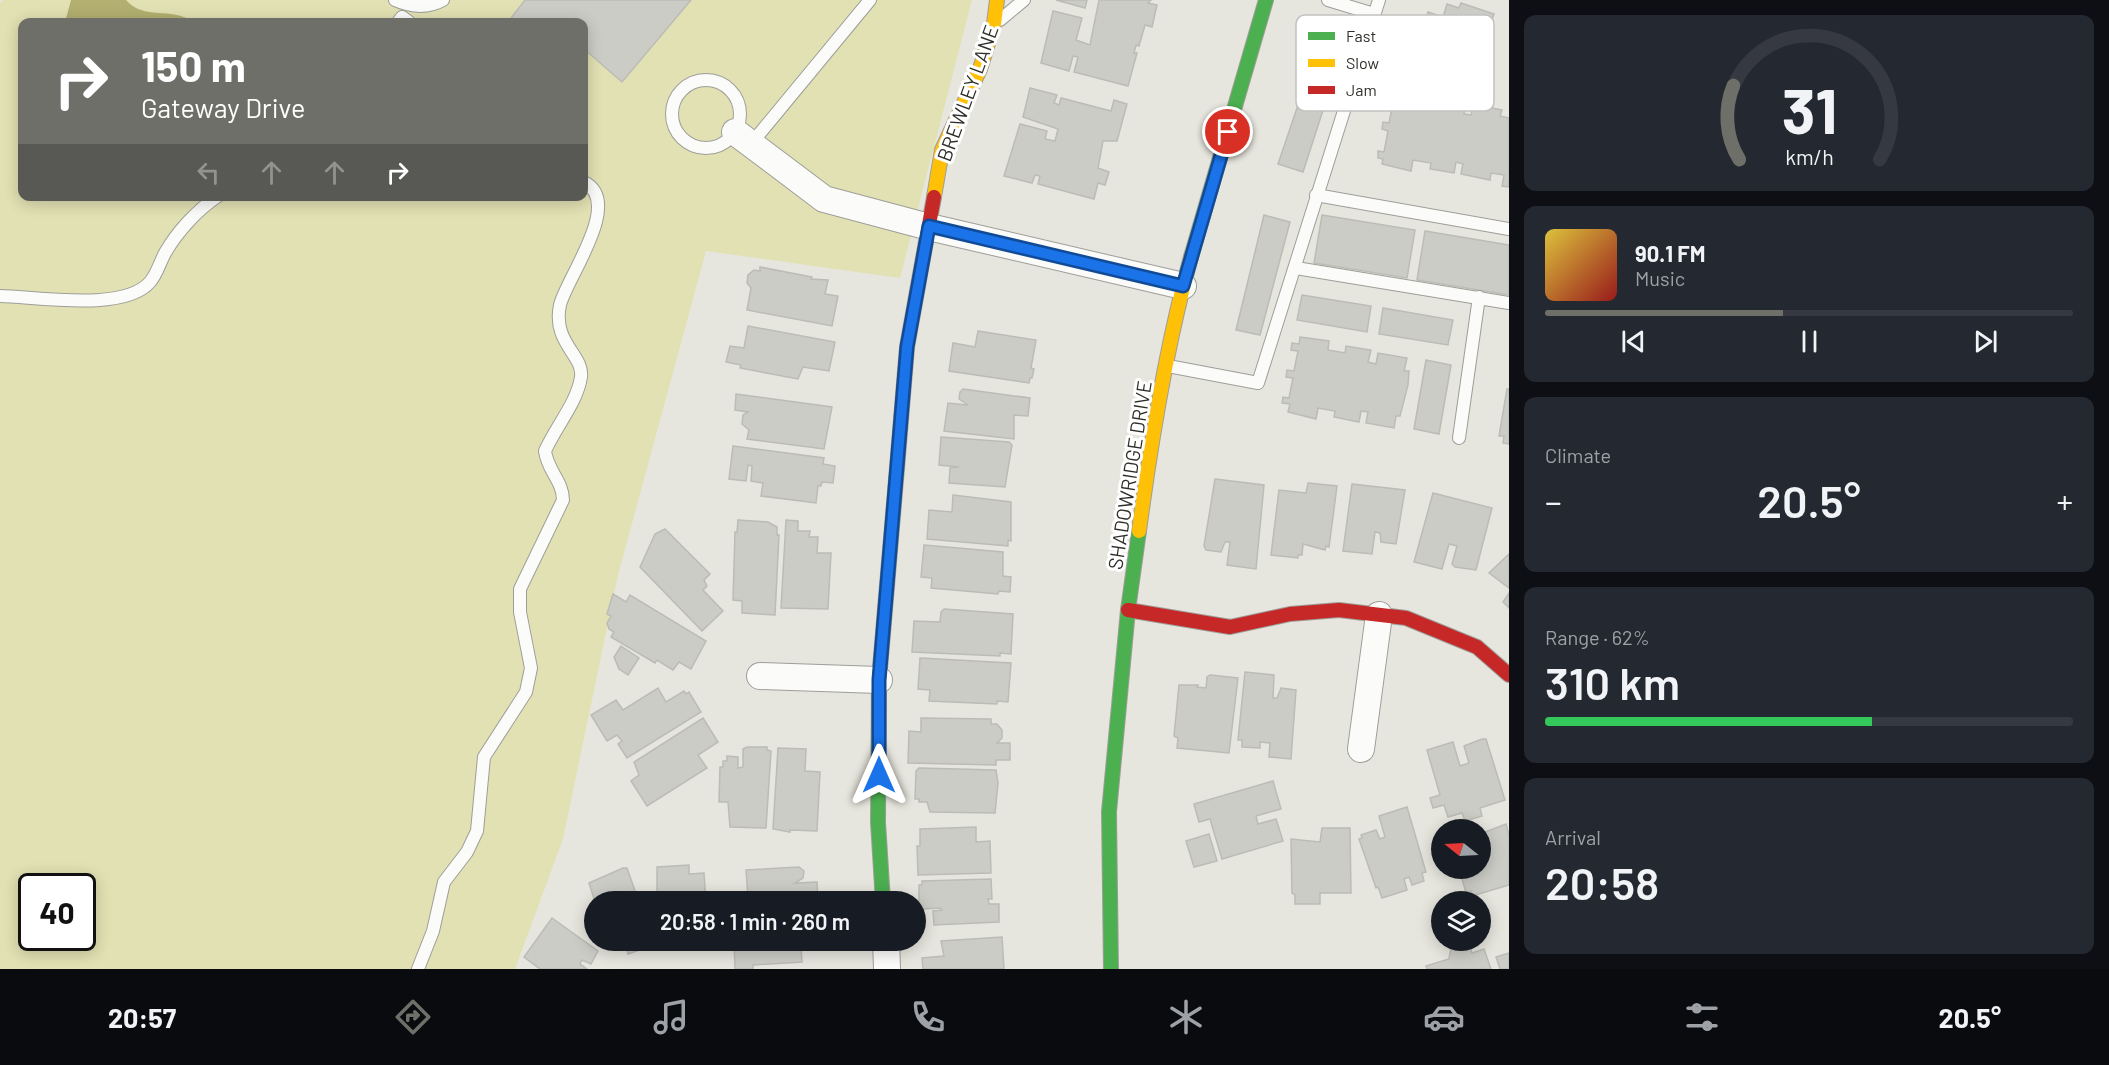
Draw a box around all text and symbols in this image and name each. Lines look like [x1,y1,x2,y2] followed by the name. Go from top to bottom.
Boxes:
[1296,15,1494,111] legend
[931,22,1003,164] street label: BREWLEY LANE
[1346,26,1376,45] text: Fast
[141,40,246,90] text: 150 m
[42,42,120,120] icon: right
[1346,53,1379,72] text: Slow
[1781,72,1837,146] text: 31
[1346,80,1377,99] text: Jam
[141,91,305,123] text: Gateway Drive
[1202,106,1253,157] pin
[1211,115,1244,148] icon: arrive
[1785,144,1833,169] text: km/h
[192,156,225,189] icon: left
[255,156,288,189] icon: ahead
[318,156,351,189] icon: ahead
[381,156,414,189] icon: right
[1635,240,1705,266] text: 90.1 FM
[1635,266,1685,290] text: Music
[1617,325,1650,358] icon: previous
[1793,325,1826,358] icon: pause
[1969,325,2002,358] icon: next
[1102,379,1156,571] street label: SHADOWRIDGE DRIVE
[1545,443,1611,467] text: Climate
[1757,473,1861,527] text: 20.5°
[1545,481,1562,521] text: −
[2056,481,2073,521] text: +
[1545,625,1650,649] text: Range · 62%
[1545,655,1680,709] text: 310 km
[847,743,911,807] position arrow
[1431,819,1491,879] north arrow
[1431,819,1491,951] map controls
[1545,825,1601,849] text: Arrival
[1545,855,1659,909] text: 20:58
[18,873,96,951] speed limit sign: 40
[1431,891,1491,951] button: layers
[660,908,850,934] text: 20:58 · 1 min · 260 m
[392,996,434,1038] icon: directions
[650,996,692,1038] icon: music
[907,996,949,1038] icon: phone
[1165,996,1207,1038] icon: climate
[1423,996,1465,1038] icon: car
[1681,996,1723,1038] icon: filters
[108,1001,176,1033] text: 20:57
[1939,1001,2001,1033] text: 20.5°

